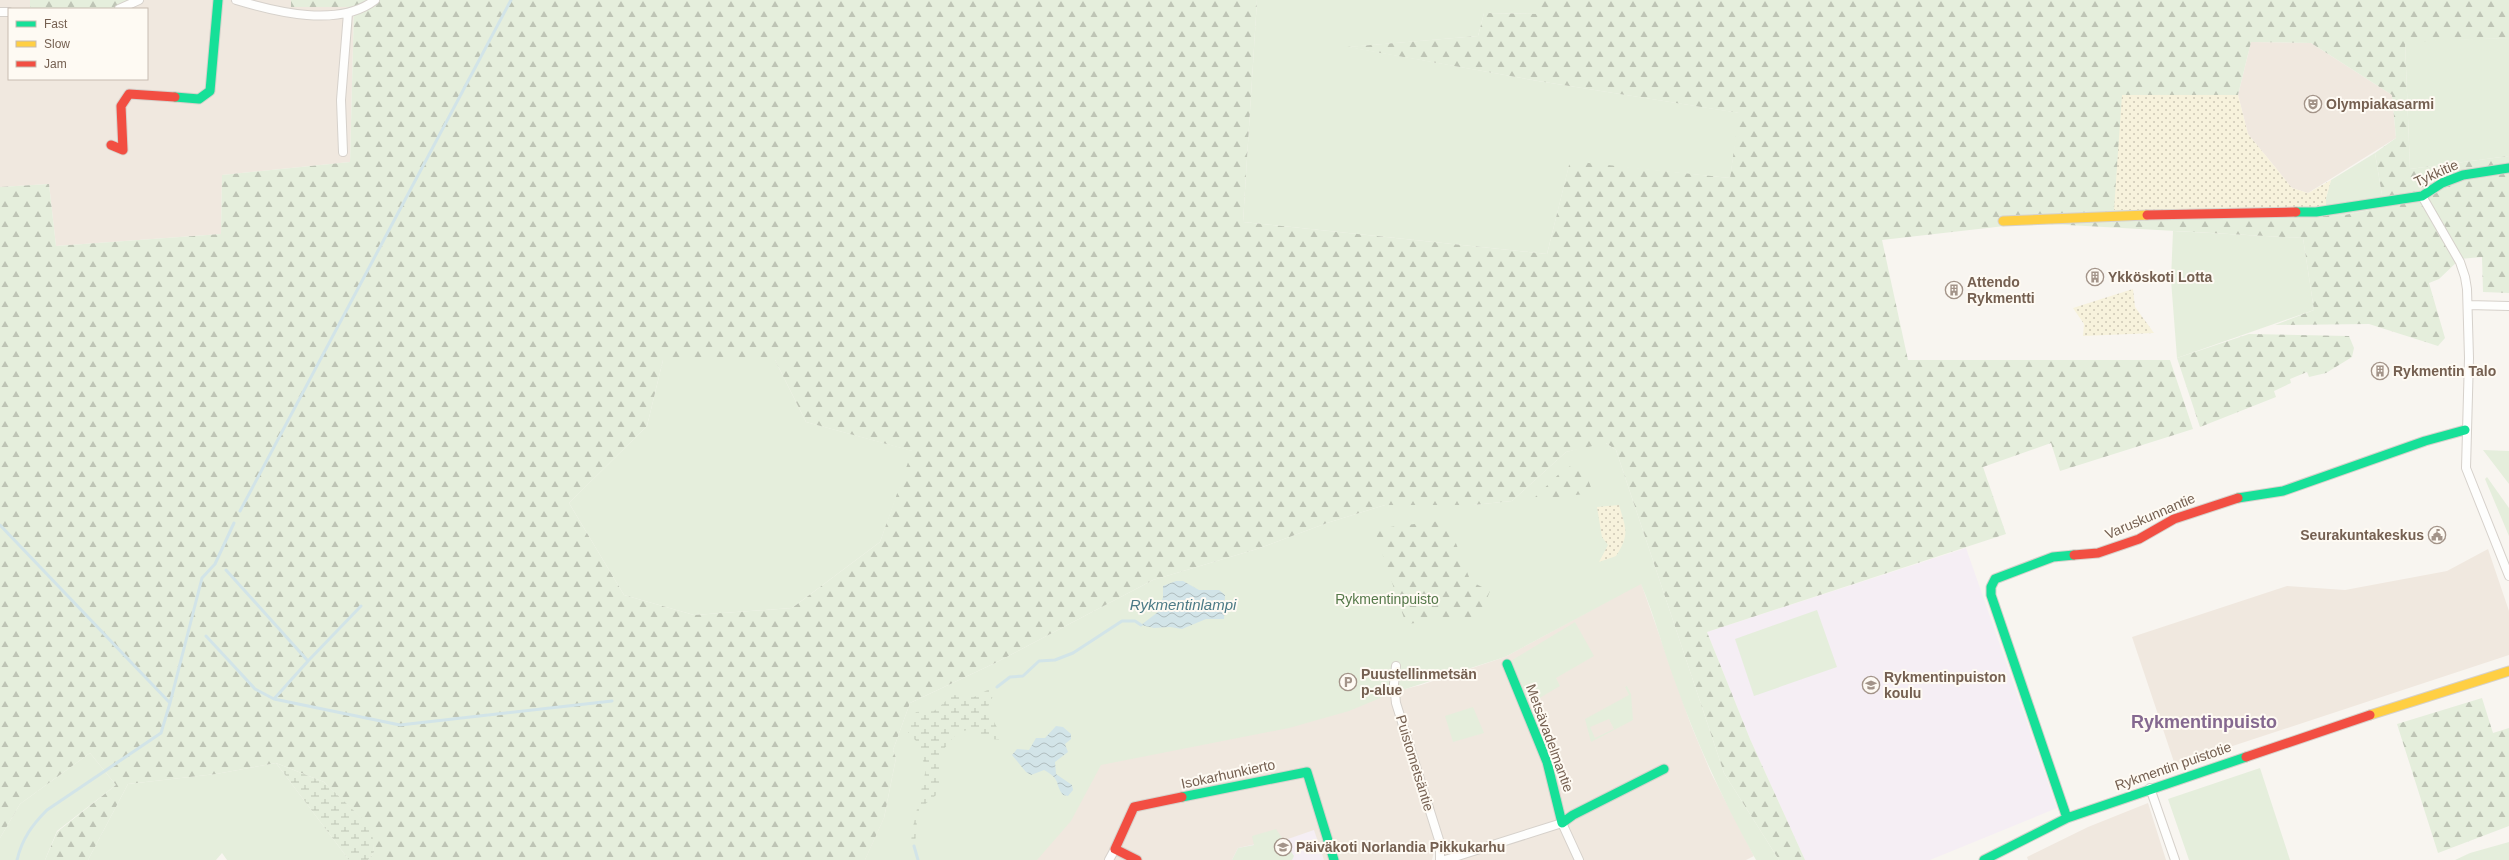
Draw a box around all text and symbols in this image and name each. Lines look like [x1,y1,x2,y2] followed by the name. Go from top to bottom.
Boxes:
[8,8,148,80] legend
[44,17,68,31] text: Fast
[44,37,70,51] text: Slow
[44,57,67,71] text: Jam
[2303,94,2323,114] theatre icon: Olympiakasarmi
[2326,96,2434,112] place label: Olympiakasarmi
[2411,156,2461,190] street label: Tykkitie
[2085,267,2105,287] building icon: Ykköskoti Lotta
[2108,269,2212,285] place label: Ykköskoti Lotta
[1967,274,2035,306] place label: Attendo Rykmentti
[1944,280,1964,300] building icon: Attendo Rykmentti
[2370,361,2390,381] building icon: Rykmentin Talo
[2393,363,2496,379] place label: Rykmentin Talo
[2103,490,2198,542] street label: Varuskunnantie
[2427,525,2447,545] public building icon: Seurakuntakeskus
[2300,527,2424,543] place label: Seurakuntakeskus
[1335,591,1439,607] park label: Rykmentinpuisto
[1130,596,1237,613] water label: Rykmentinlampi
[1361,666,1477,698] place label: Puustellinmetsän p-alue
[1884,669,2006,701] place label: Rykmentinpuiston koulu
[1338,672,1358,692] parking icon: Puustellinmetsän p-alue
[1861,675,1881,695] school or university icon: Rykmentinpuiston koulu
[1523,682,1577,794] street label: Metsävadelmantie
[2131,712,2277,732] district label: Rykmentinpuisto
[1393,713,1437,813] street label: Puistometsäntie
[2113,738,2234,793] street label: Rykmentin puistotie
[1180,756,1277,792] street label: Isokarhunkierto
[1273,837,1293,857] school or university icon: Päiväkoti Norlandia Pikkukarhu
[1296,839,1505,855] place label: Päiväkoti Norlandia Pikkukarhu

